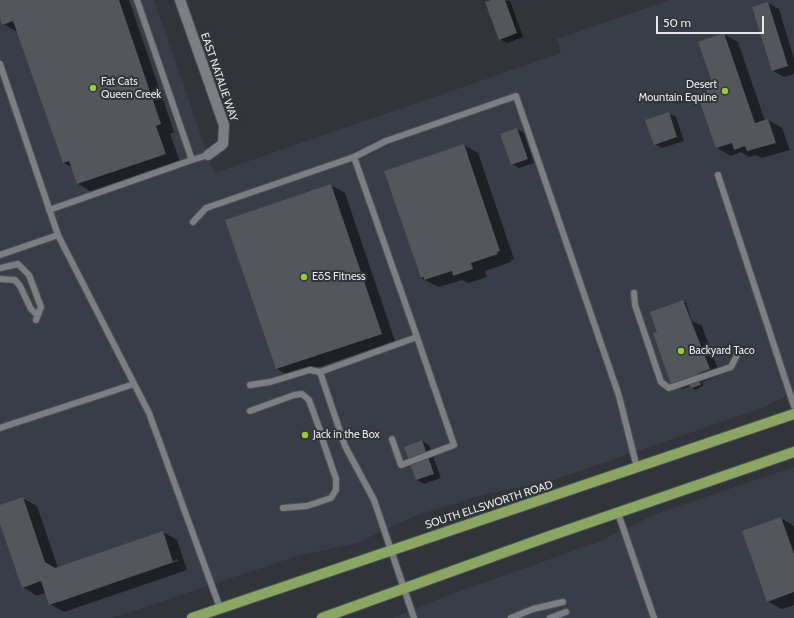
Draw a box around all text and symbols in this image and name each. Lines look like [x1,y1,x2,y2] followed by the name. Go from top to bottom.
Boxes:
[658,8,766,34] scale bar
[663,15,691,30] text: 50 m
[198,31,240,123] street label: EAST NATALIE WAY
[101,75,161,101] place label: Fat Cats Queen Creek
[638,78,717,104] place label: Desert Mountain Equine
[88,83,98,93] marker: Fat Cats Queen Creek
[720,86,730,96] marker: Desert Mountain Equine
[312,270,366,284] place label: EōS Fitness
[299,272,309,282] marker: EōS Fitness
[689,344,755,358] place label: Backyard Taco
[676,346,686,356] marker: Backyard Taco
[313,428,380,442] place label: Jack in the Box
[300,430,310,440] marker: Jack in the Box
[423,478,555,532] street label: SOUTH ELLSWORTH ROAD

